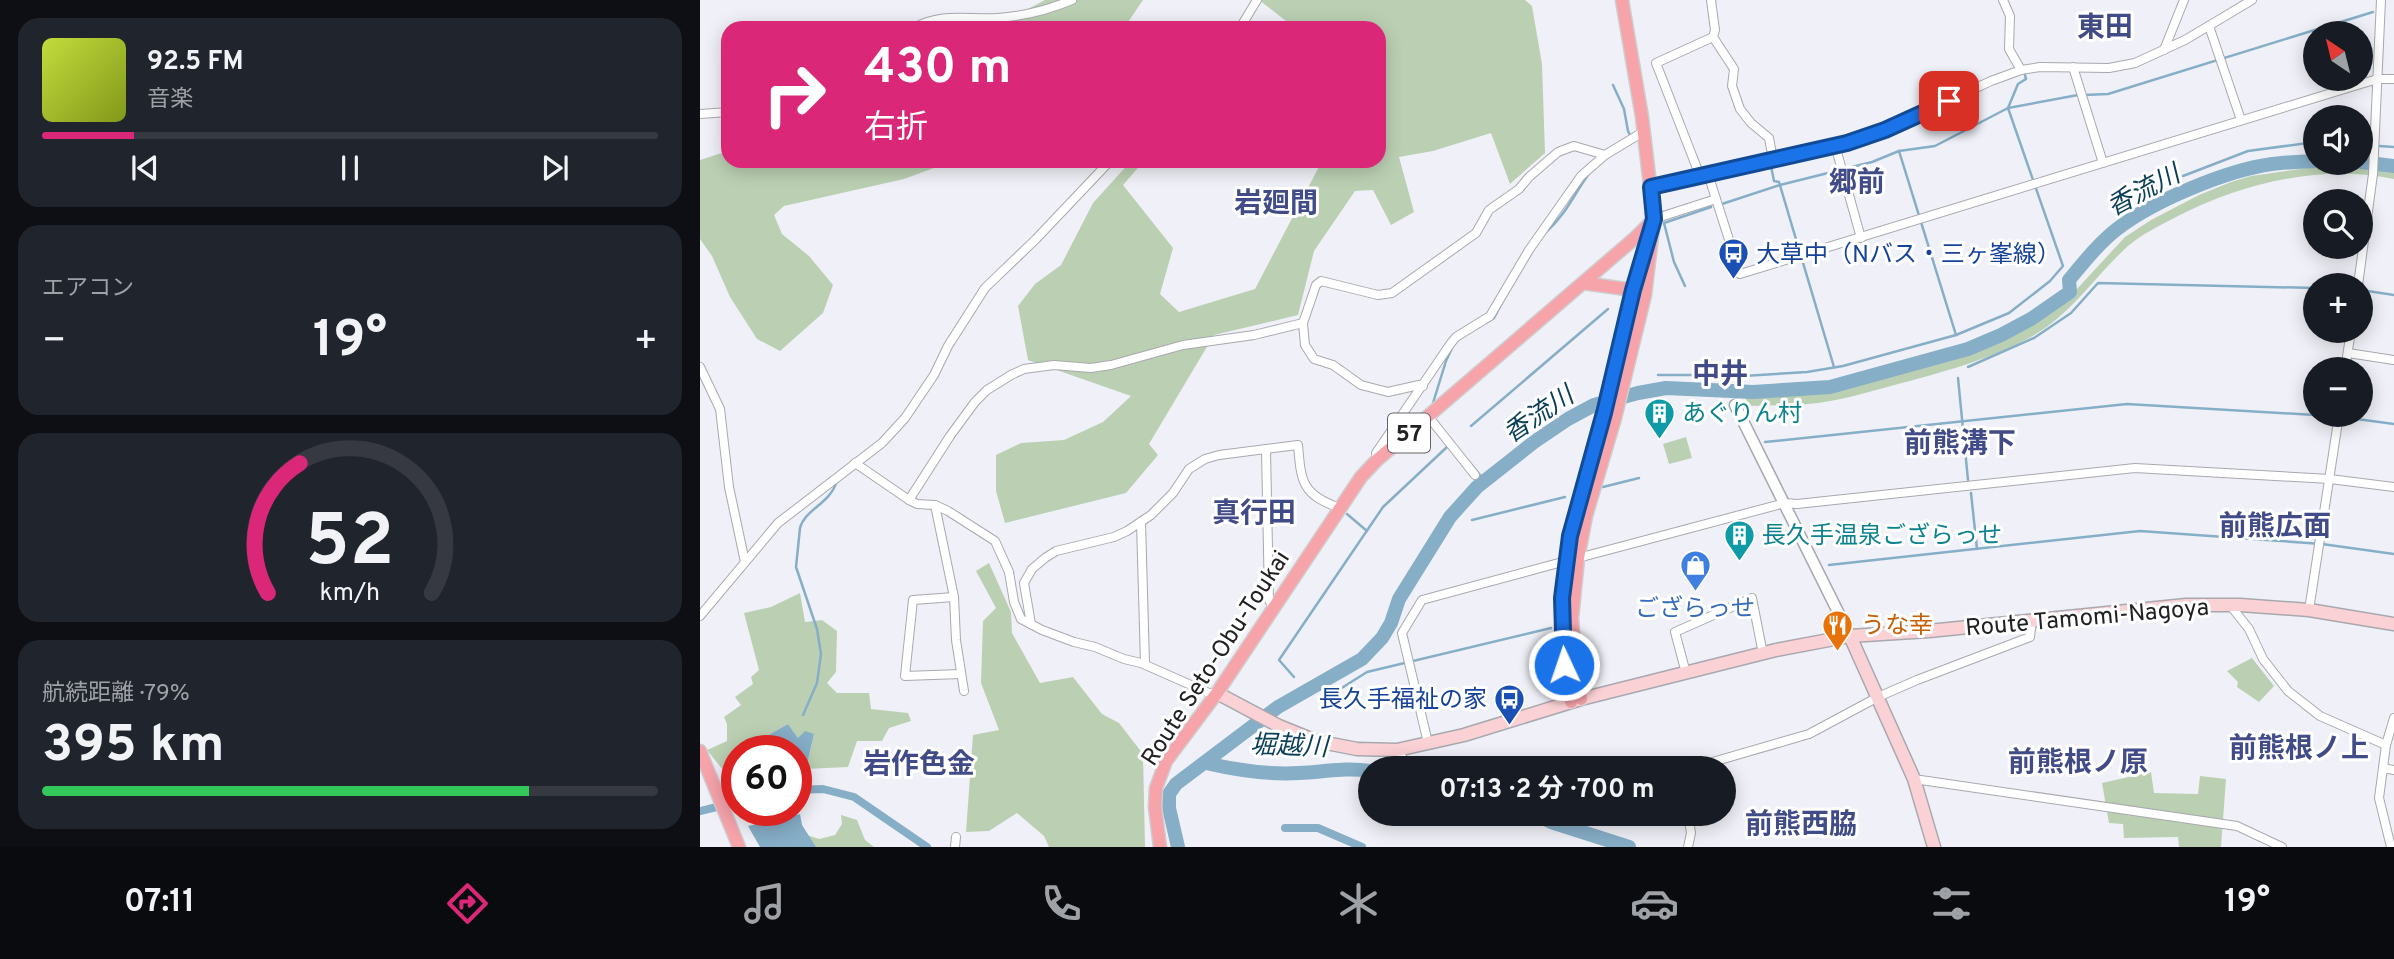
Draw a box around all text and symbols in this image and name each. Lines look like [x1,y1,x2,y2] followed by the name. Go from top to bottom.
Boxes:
[2077,11,2133,47] district label: 東田
[2303,21,2373,91] north arrow
[2303,21,2373,427] map controls
[864,39,1012,101] text: 430 m
[147,46,244,79] text: 92.5 FM
[749,49,840,140] icon: right
[1919,71,1979,131] pin
[1930,82,1968,120] icon: arrive
[147,86,193,115] text: 音楽
[2303,105,2373,175] button: sound
[864,109,928,149] text: 右折
[126,149,164,187] icon: previous
[331,149,369,187] icon: pause
[536,149,574,187] icon: next
[2102,158,2189,225] water label: 香流川
[1829,166,1885,202] district label: 郷前
[1234,187,1318,223] district label: 岩廻間
[2303,189,2373,259] button: search
[1716,237,1750,281] bus stop icon: 大草中（Nバス・三ヶ峯線）
[1756,241,2061,271] place label: 大草中（Nバス・三ヶ峯線）
[2303,273,2373,343] button: +
[42,275,134,304] text: エアコン
[313,309,387,375] text: 19°
[42,318,67,367] text: −
[633,318,658,367] text: +
[2303,357,2373,427] button: −
[1692,358,1748,394] district label: 中井
[1498,379,1583,452] water label: 香流川
[1642,396,1676,440] building icon: あぐりん村
[1682,400,1802,430] place label: あぐりん村
[1388,414,1430,452] road number: 57
[1904,427,2016,463] district label: 前熊溝下
[1212,497,1296,533] district label: 真行田
[305,500,395,592] text: 52
[2219,510,2331,546] district label: 前熊広面
[1722,518,1756,562] building icon: 長久手温泉ござらっせ
[1762,522,2002,552] place label: 長久手温泉ござらっせ
[1136,546,1298,772] street label: Route Seto-Obu-Toukai
[1678,549,1712,593] shop icon: ござらっせ
[320,578,380,610] text: km/h
[1964,593,2210,645] street label: Route Tamomi-Nagoya
[1635,595,1755,625] place label: ござらっせ
[1821,608,1855,652] restaurant icon: うな幸
[1861,612,1933,642] place label: うな幸
[1527,628,1601,702] position arrow
[42,680,190,709] text: 航続距離 · 79%
[1493,682,1527,726] bus stop icon: 長久手福祉の家
[1319,686,1487,716] place label: 長久手福祉の家
[42,714,225,780] text: 395 km
[1249,730,1331,765] water label: 堀越川
[2229,732,2369,768] district label: 前熊根ノ上
[721,735,812,826] speed limit sign: 60
[2008,746,2148,782] district label: 前熊根ノ原
[863,748,975,784] district label: 岩作色金
[1440,774,1654,807] text: 07:13 · 2 分 · 700 m
[1745,808,1857,844] district label: 前熊西脇
[443,879,492,928] icon: directions
[740,879,789,928] icon: music
[1037,879,1086,928] icon: phone
[1334,879,1383,928] icon: climate
[1630,879,1679,928] icon: car
[1927,879,1976,928] icon: filters
[124,883,195,923] text: 07:11
[2224,883,2270,923] text: 19°

